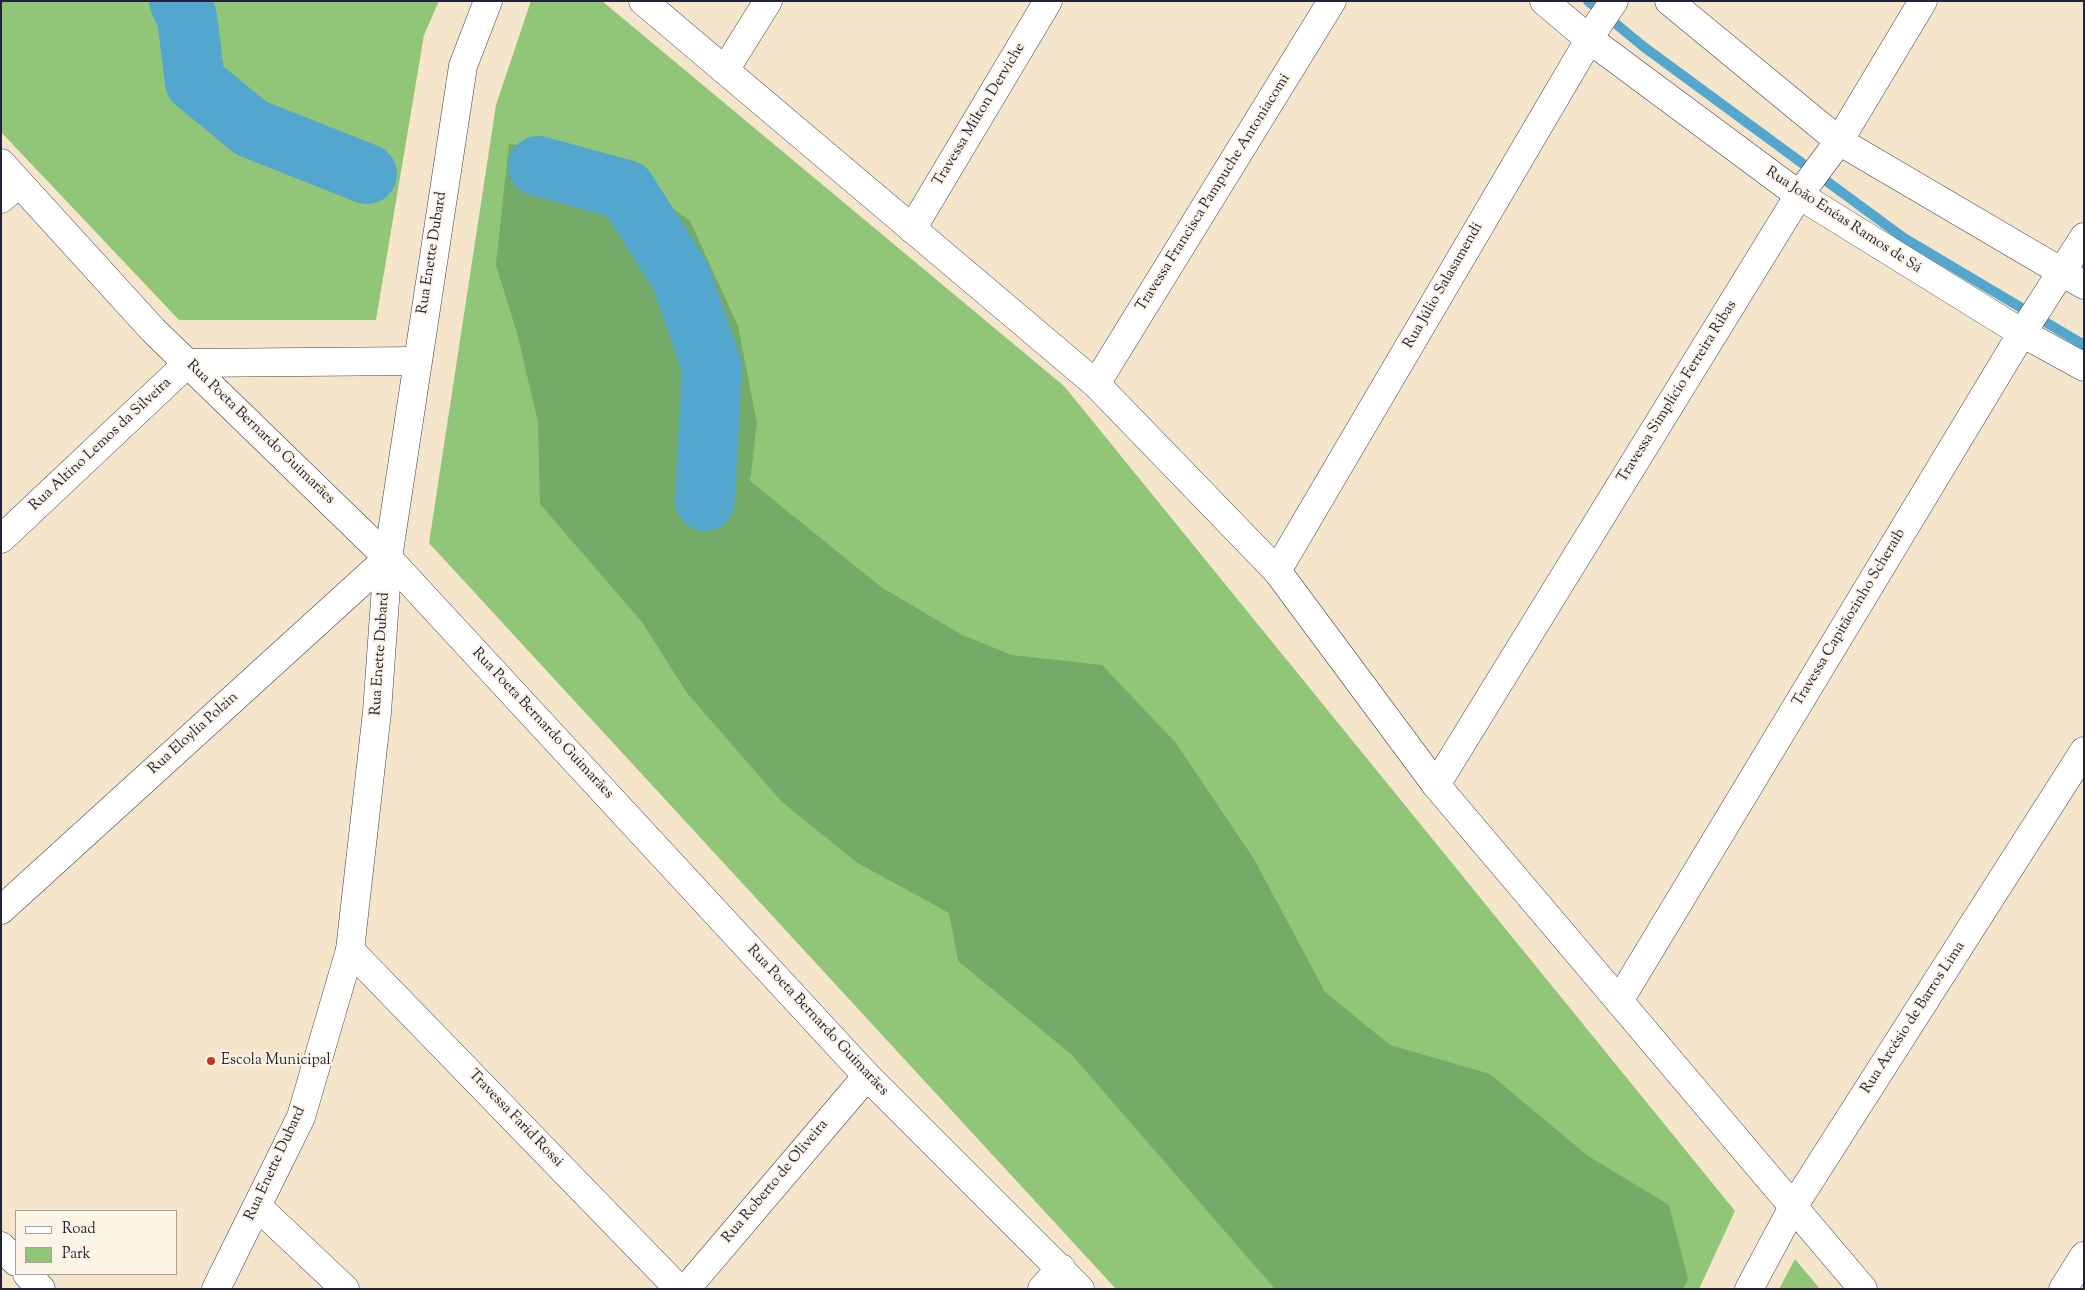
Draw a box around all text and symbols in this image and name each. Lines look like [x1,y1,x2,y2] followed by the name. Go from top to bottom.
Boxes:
[930,40,1030,190] street label: Travessa Milton Derviche
[1133,71,1295,315] street label: Travessa Francisca Pampuche Antoniacomi
[1762,164,1924,278] street label: Rua João Enéas Ramos de Sá
[414,191,452,315] street label: Rua Enette Dubard
[1401,220,1487,352] street label: Rua Júlio Salasamendi
[1614,298,1742,486] street label: Travessa Simplício Ferreira Ribas
[182,357,338,509] street label: Rua Poeta Bernardo Guimarães
[26,375,176,515] street label: Rua Altino Lemos da Silveira
[1790,526,1910,710] street label: Travessa Capitãozinho Scheraib
[368,592,394,716] street label: Rua Enette Dubard
[467,645,617,803] street label: Rua Poeta Bernardo Guimarães
[145,689,243,779] street label: Rua Eloylia Polzin
[1858,939,1970,1097] street label: Rua Arcésio de Barros Lima
[742,942,892,1100] street label: Rua Poeta Bernardo Guimarães
[221,1052,331,1070] place label: Escola Municipal
[205,1055,217,1067] marker: Escola Municipal
[464,1066,566,1172] street label: Travessa Farid Rossi
[242,1104,310,1224] street label: Rua Enette Dubard
[719,1117,833,1247] street label: Rua Roberto de Oliveira
[15,1210,178,1275] legend
[62,1219,96,1240] text: Road
[62,1244,91,1265] text: Park

